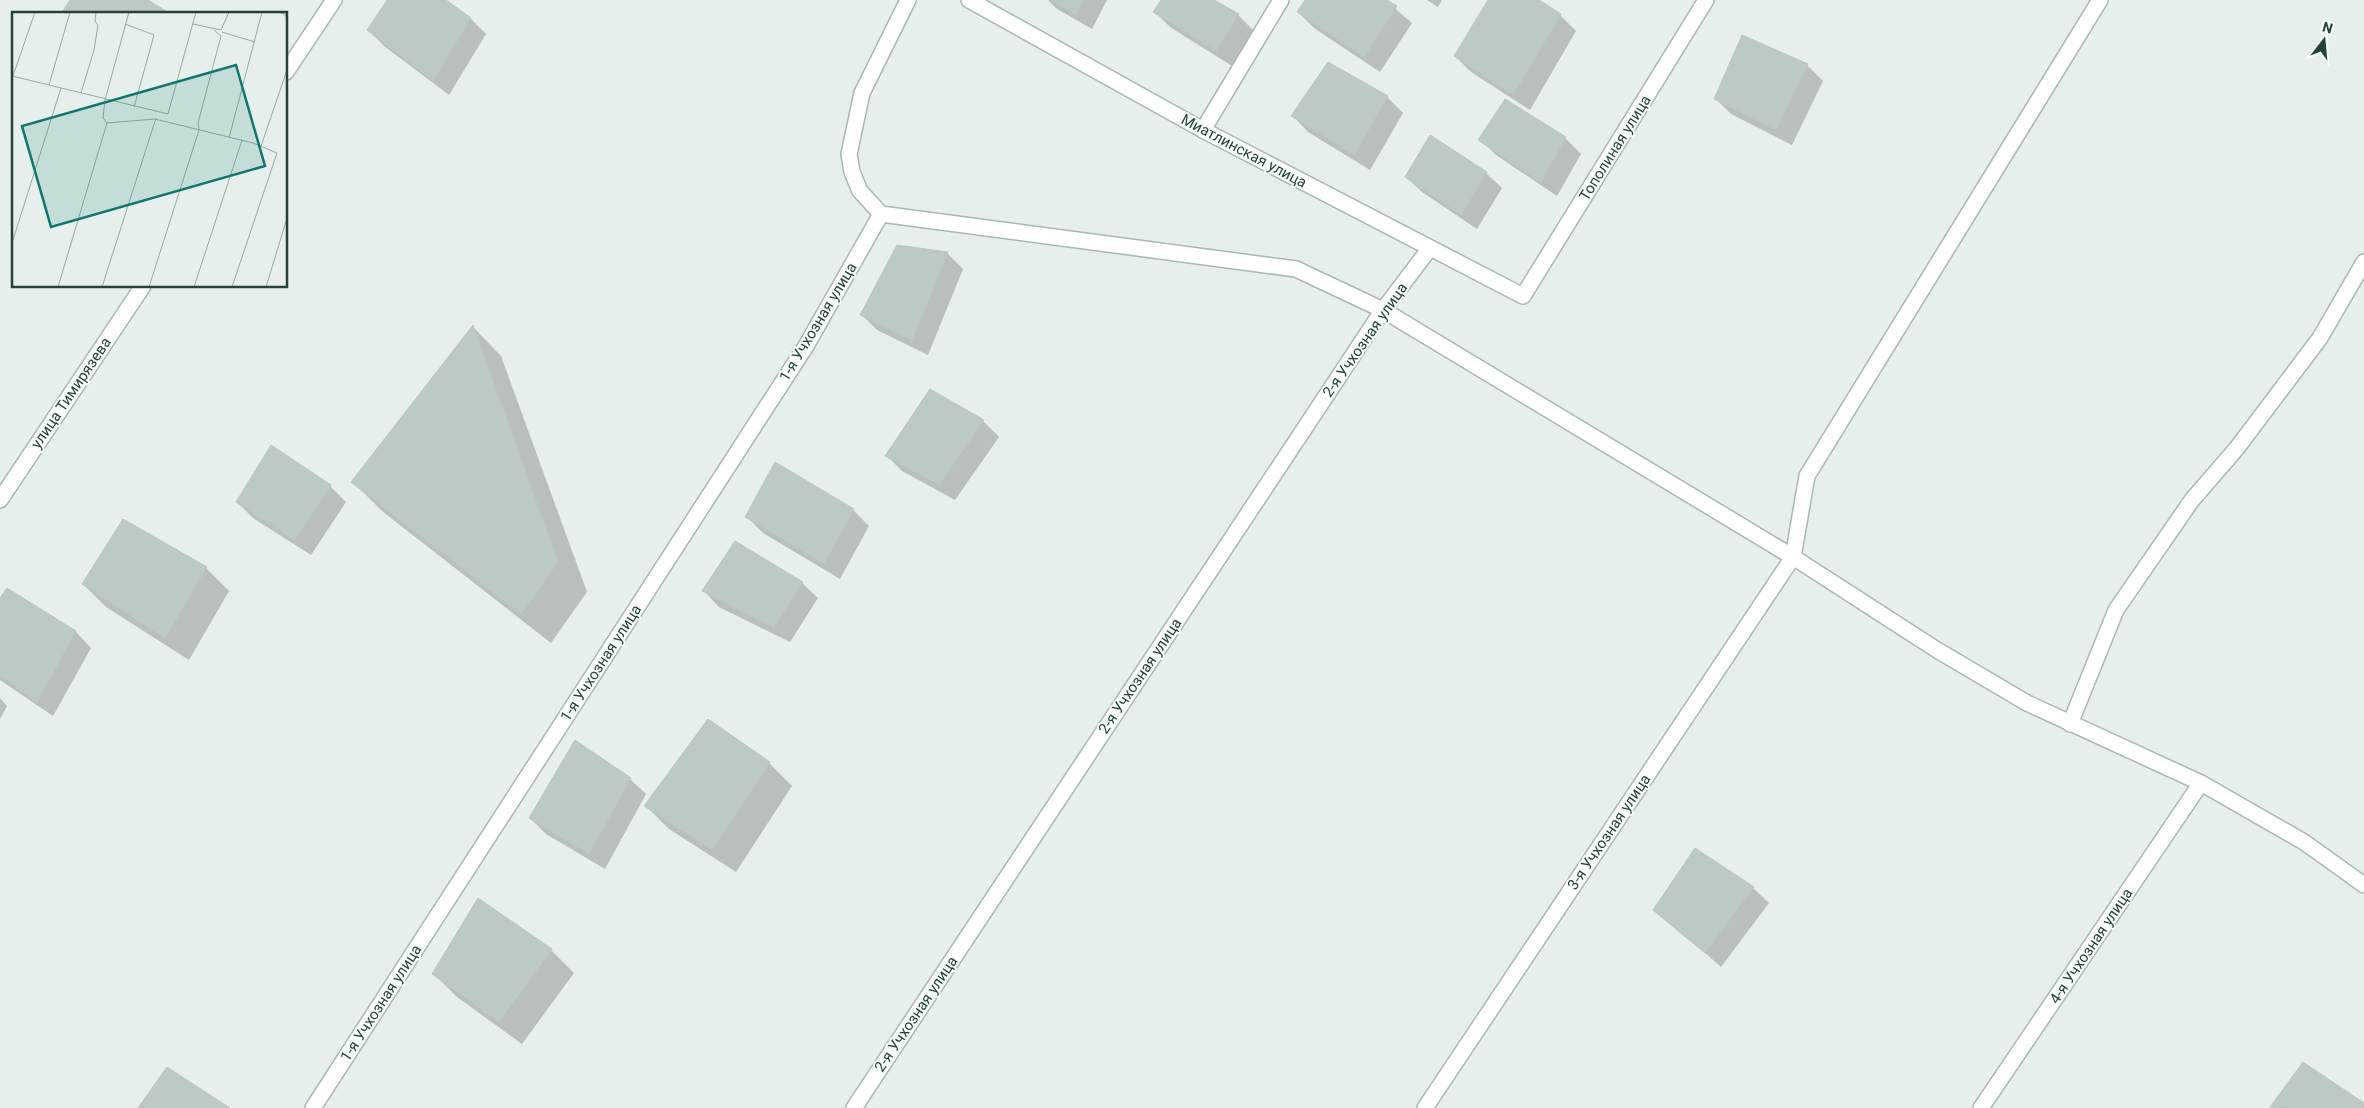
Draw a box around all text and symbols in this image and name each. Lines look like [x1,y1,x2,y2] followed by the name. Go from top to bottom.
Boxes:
[12,12,288,288] inset map
[2299,15,2349,65] north arrow
[2321,18,2335,37] text: N
[1575,92,1655,204] street label: Тополиная улица
[1178,110,1310,192] street label: Миатлинская улица
[775,259,861,385] street label: 1-я Учхозная улица
[1319,279,1411,401] street label: 2-я Учхозная улица
[27,334,115,452] street label: улица Тимирязева
[557,601,645,725] street label: 1-я Учхозная улица
[1095,615,1185,737] street label: 2-я Учхозная улица
[1564,771,1654,893] street label: 3-я Учхозная улица
[2046,885,2136,1007] street label: 4-я Учхозная улица
[337,941,425,1065] street label: 1-я Учхозная улица
[871,953,961,1075] street label: 2-я Учхозная улица

